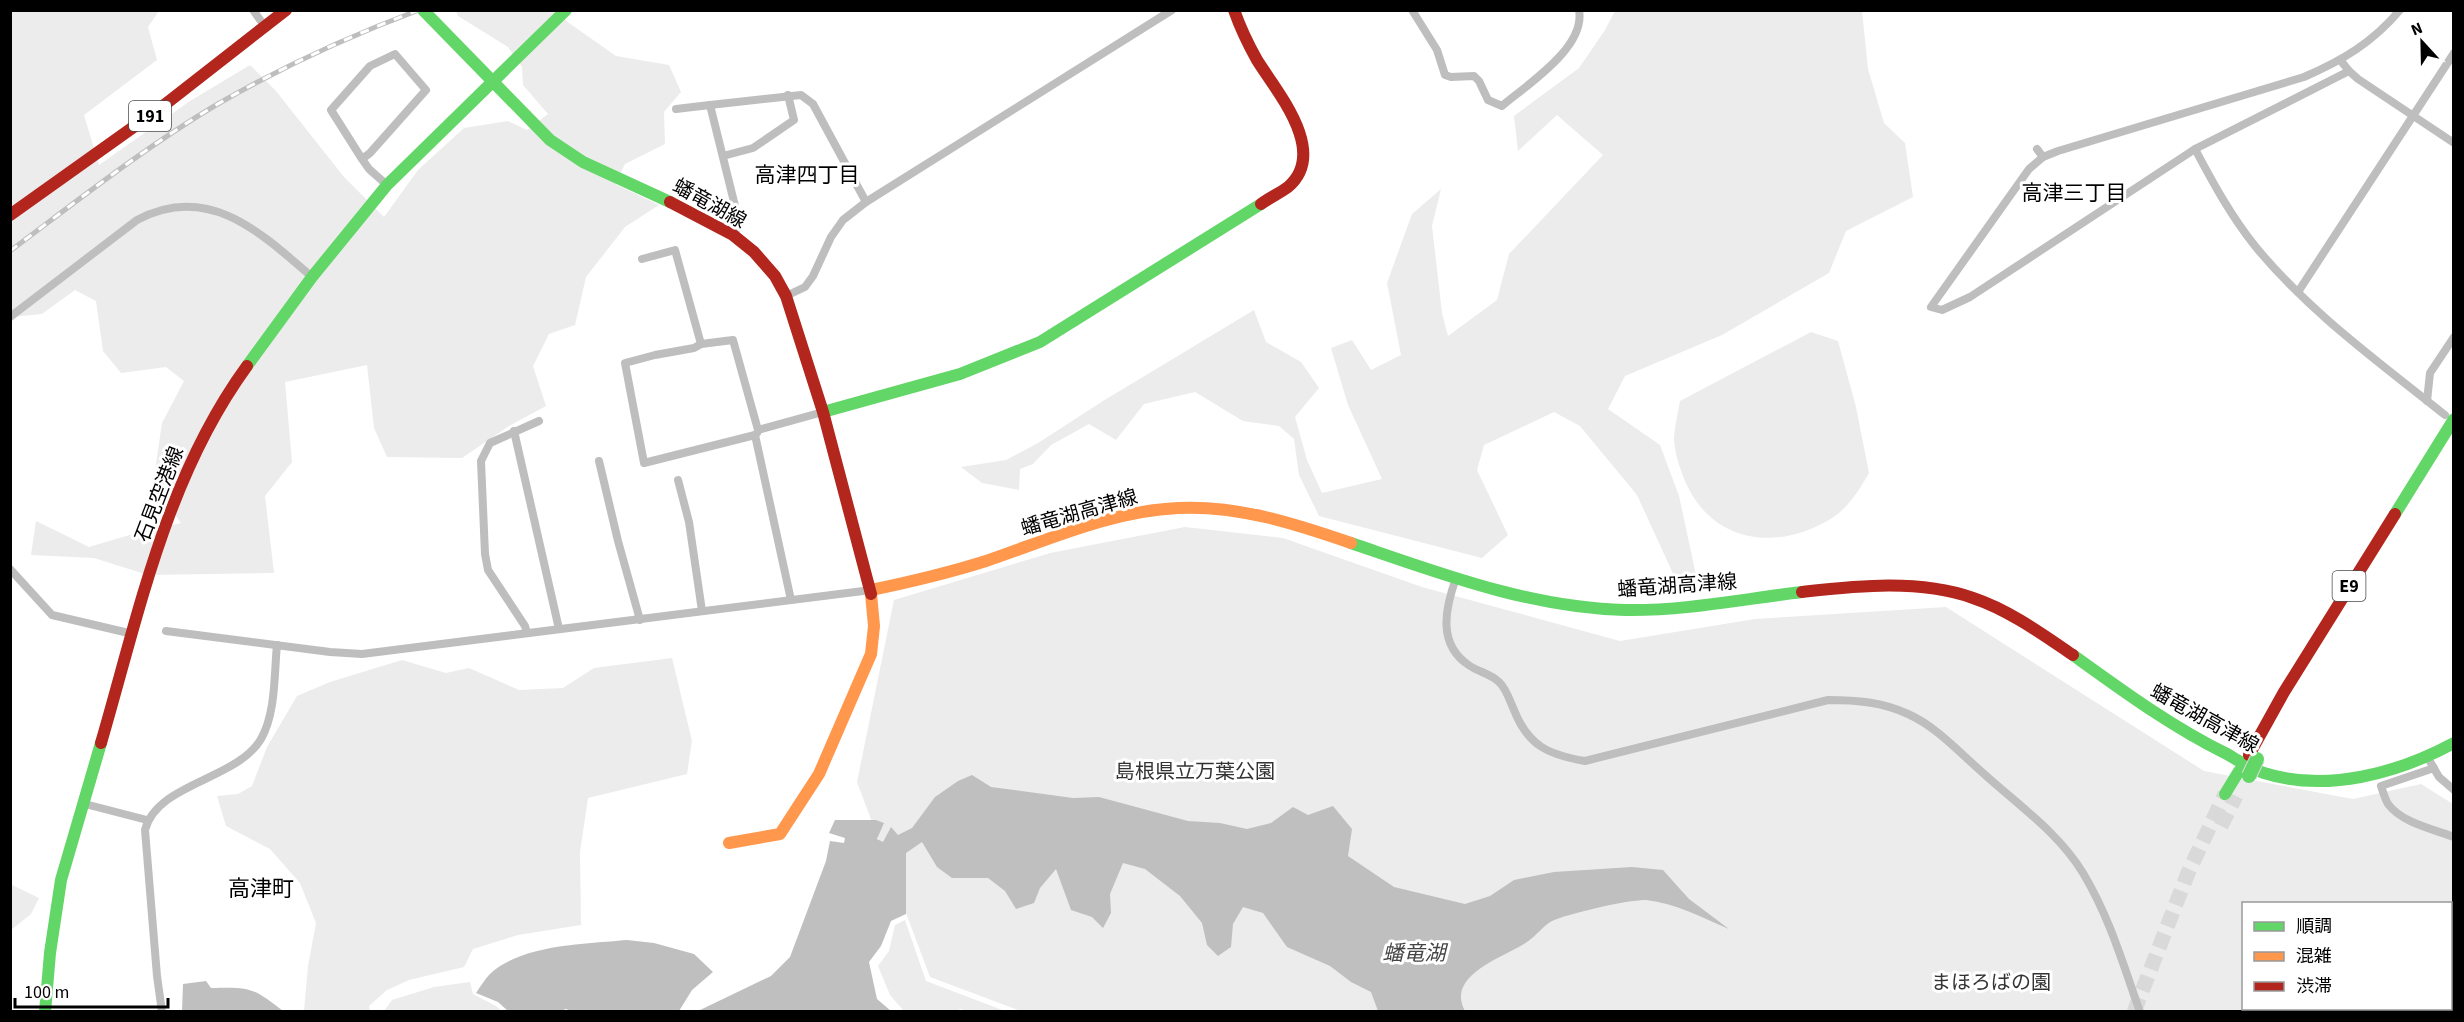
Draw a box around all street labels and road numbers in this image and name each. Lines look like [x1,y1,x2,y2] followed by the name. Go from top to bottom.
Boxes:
[129,101,171,131] road number: 191
[668,172,751,236] street label: 蟠竜湖線
[129,443,191,546] street label: 石見空港線
[1018,483,1141,543] street label: 蟠竜湖高津線
[1616,568,1738,604] street label: 蟠竜湖高津線
[2332,571,2366,601] road number: E9
[2145,678,2264,760] street label: 蟠竜湖高津線

